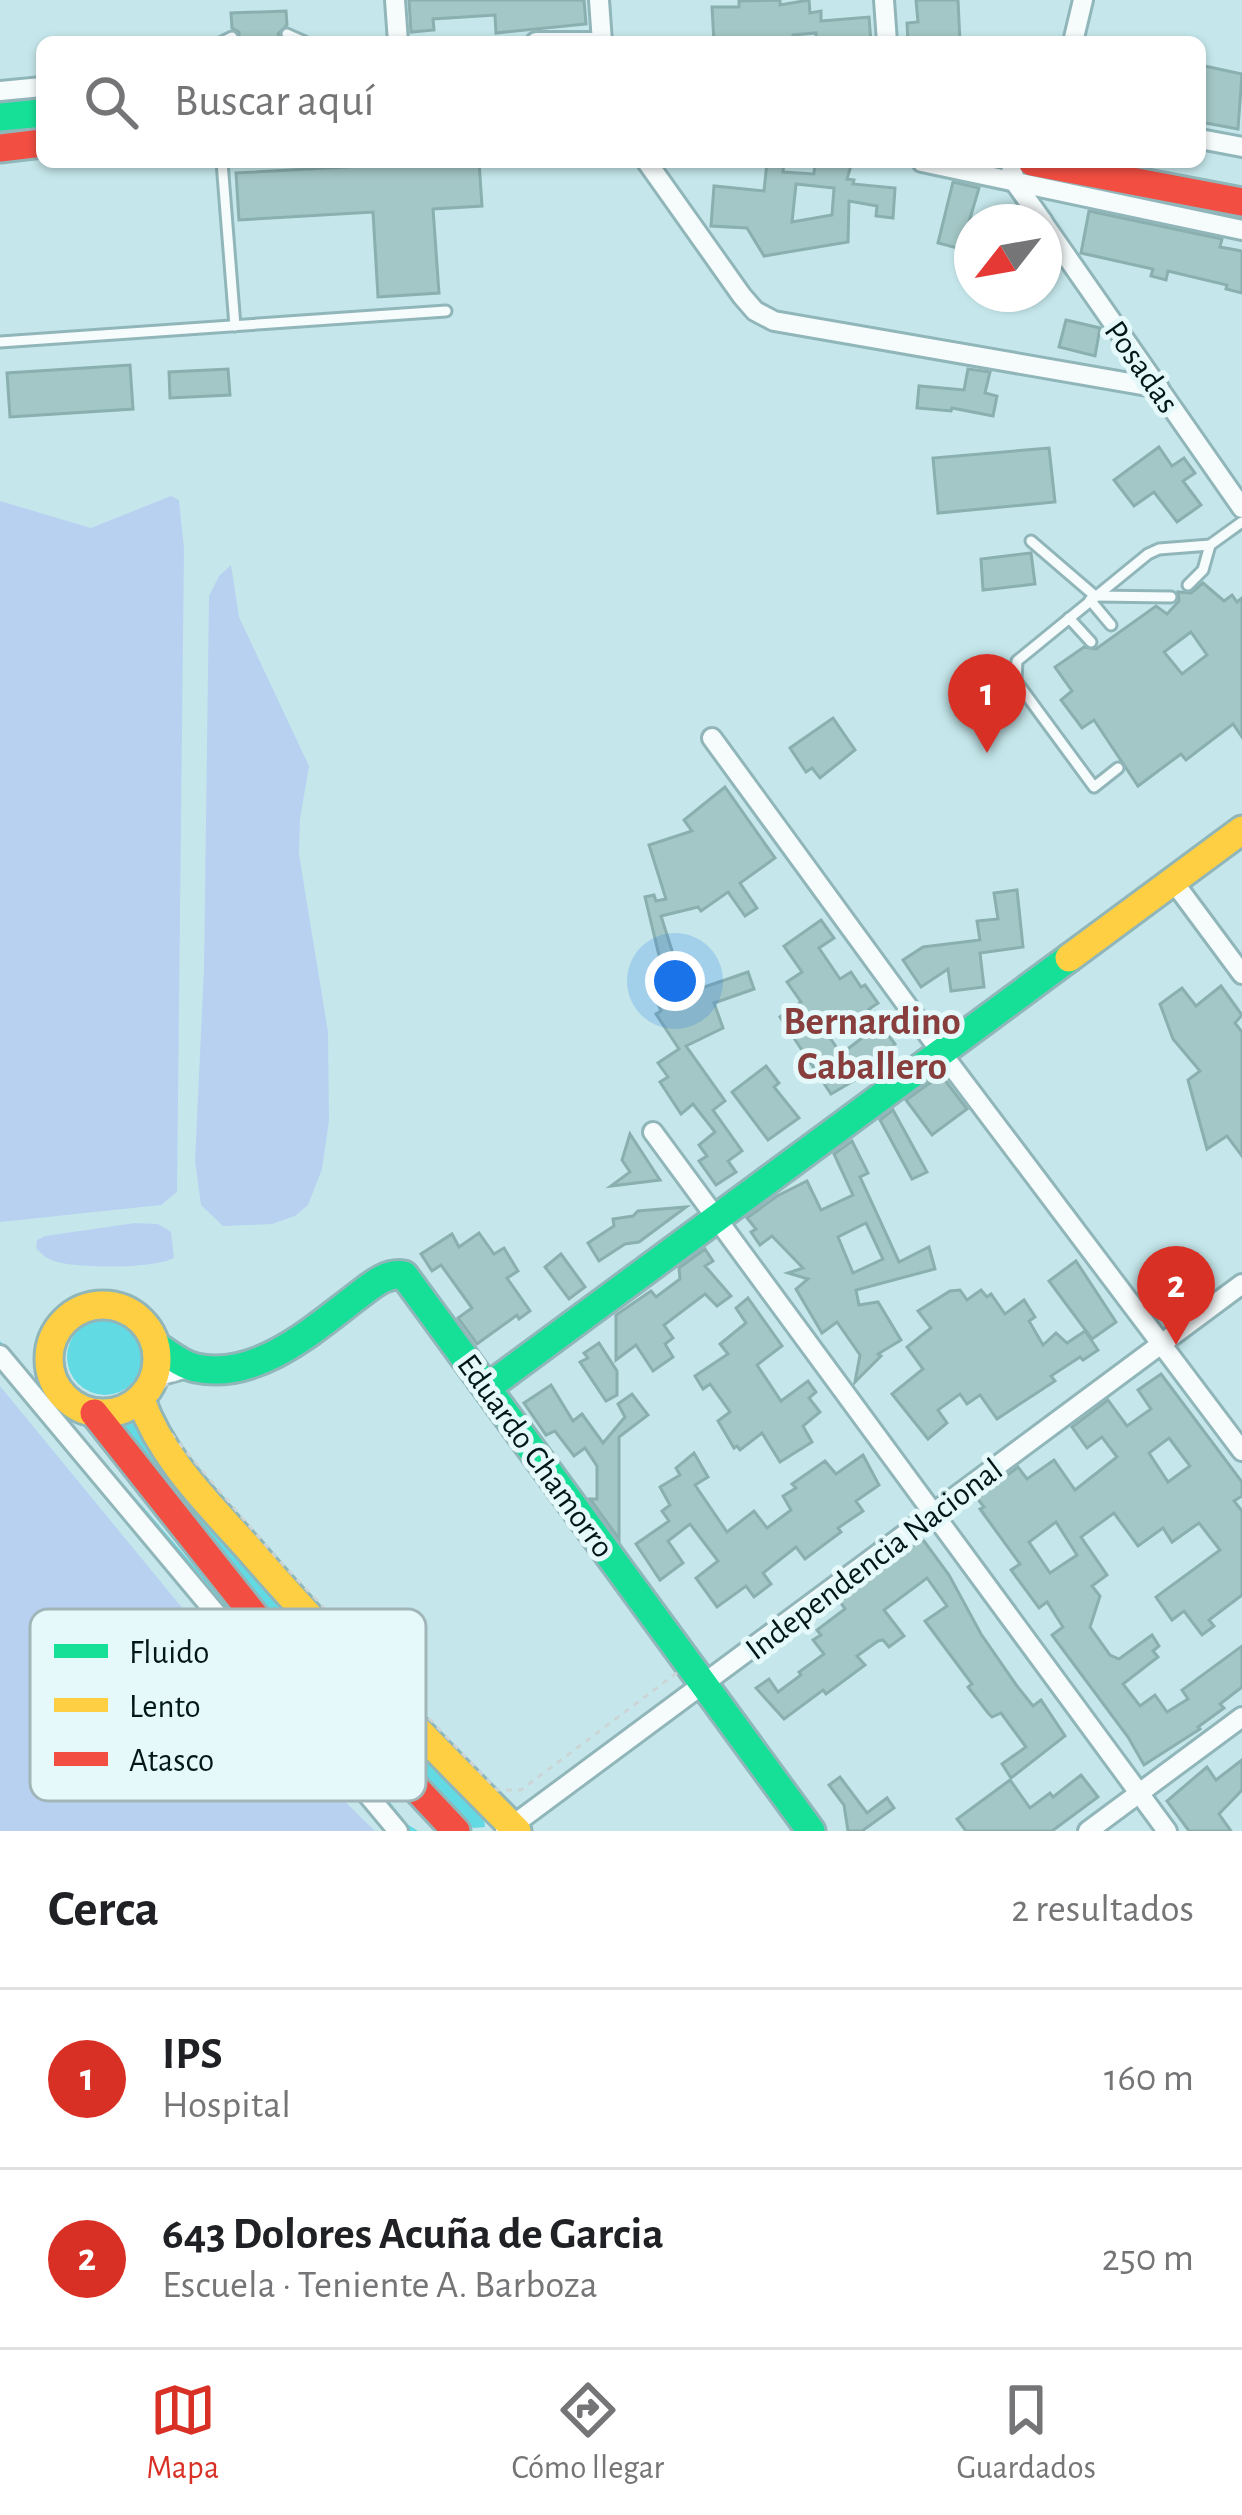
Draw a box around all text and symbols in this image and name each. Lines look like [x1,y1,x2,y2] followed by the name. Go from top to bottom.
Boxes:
[36,36,1206,168] search box
[78,69,144,135] icon: search
[174,79,374,124] text: Buscar aquí
[954,204,1062,312] north arrow
[1098,315,1184,419] street label: Posadas
[948,654,1026,753] pin: 1
[645,951,705,1011] your location
[783,1003,961,1087] district label: Bernardino Caballero
[1137,1246,1215,1345] pin: 2
[450,1349,620,1564] street label: Eduardo Chamorro
[740,1453,1009,1667] street label: Independencia Nacional
[30,1609,426,1801] legend
[129,1637,210,1670] text: Fluido
[129,1691,201,1724] text: Lento
[129,1745,214,1778] text: Atasco
[48,1884,159,1935] text: Cerca
[1011,1890,1194,1929] text: 2 resultados
[162,2032,223,2077] text: IPS
[80,2059,94,2098] text: 1
[1104,2059,1194,2098] text: 160 m
[162,2086,291,2125] text: Hospital
[162,2212,664,2257] text: 643 Dolores Acuña de Garcia
[78,2239,96,2278] text: 2
[1102,2239,1194,2278] text: 250 m
[162,2266,598,2305] text: Escuela · Teniente A. Barboza
[146,2377,219,2489] tab: Mapa
[511,2377,664,2489] tab: Cómo llegar
[957,2377,1096,2489] tab: Guardados

